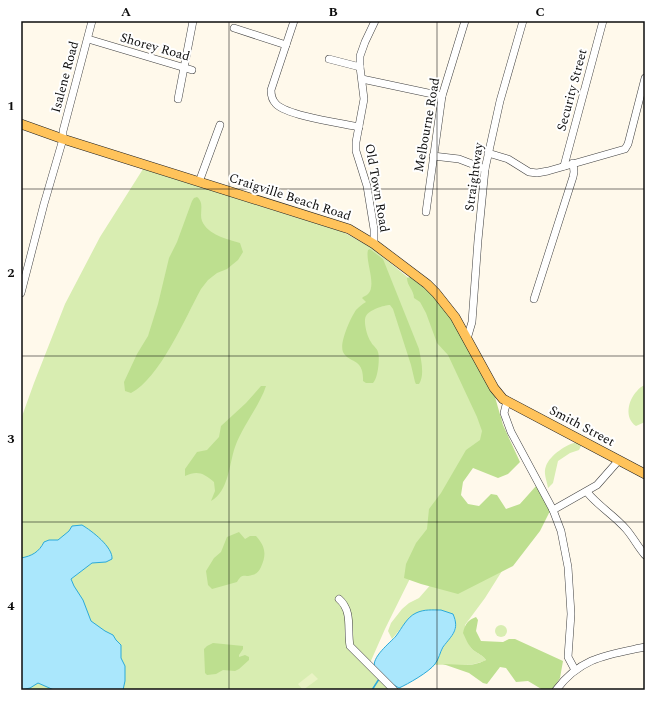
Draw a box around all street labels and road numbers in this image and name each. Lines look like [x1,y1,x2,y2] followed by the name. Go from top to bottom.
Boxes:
[118,28,192,66] street label: Shorey Road
[46,39,84,115] street label: Isalene Road
[551,46,593,133] street label: Security Street
[409,76,445,174] street label: Melbourne Road
[459,141,489,213] street label: Straightway
[359,142,395,234] street label: Old Town Road
[226,168,354,226] street label: Craigville Beach Road
[546,400,619,452] street label: Smith Street

